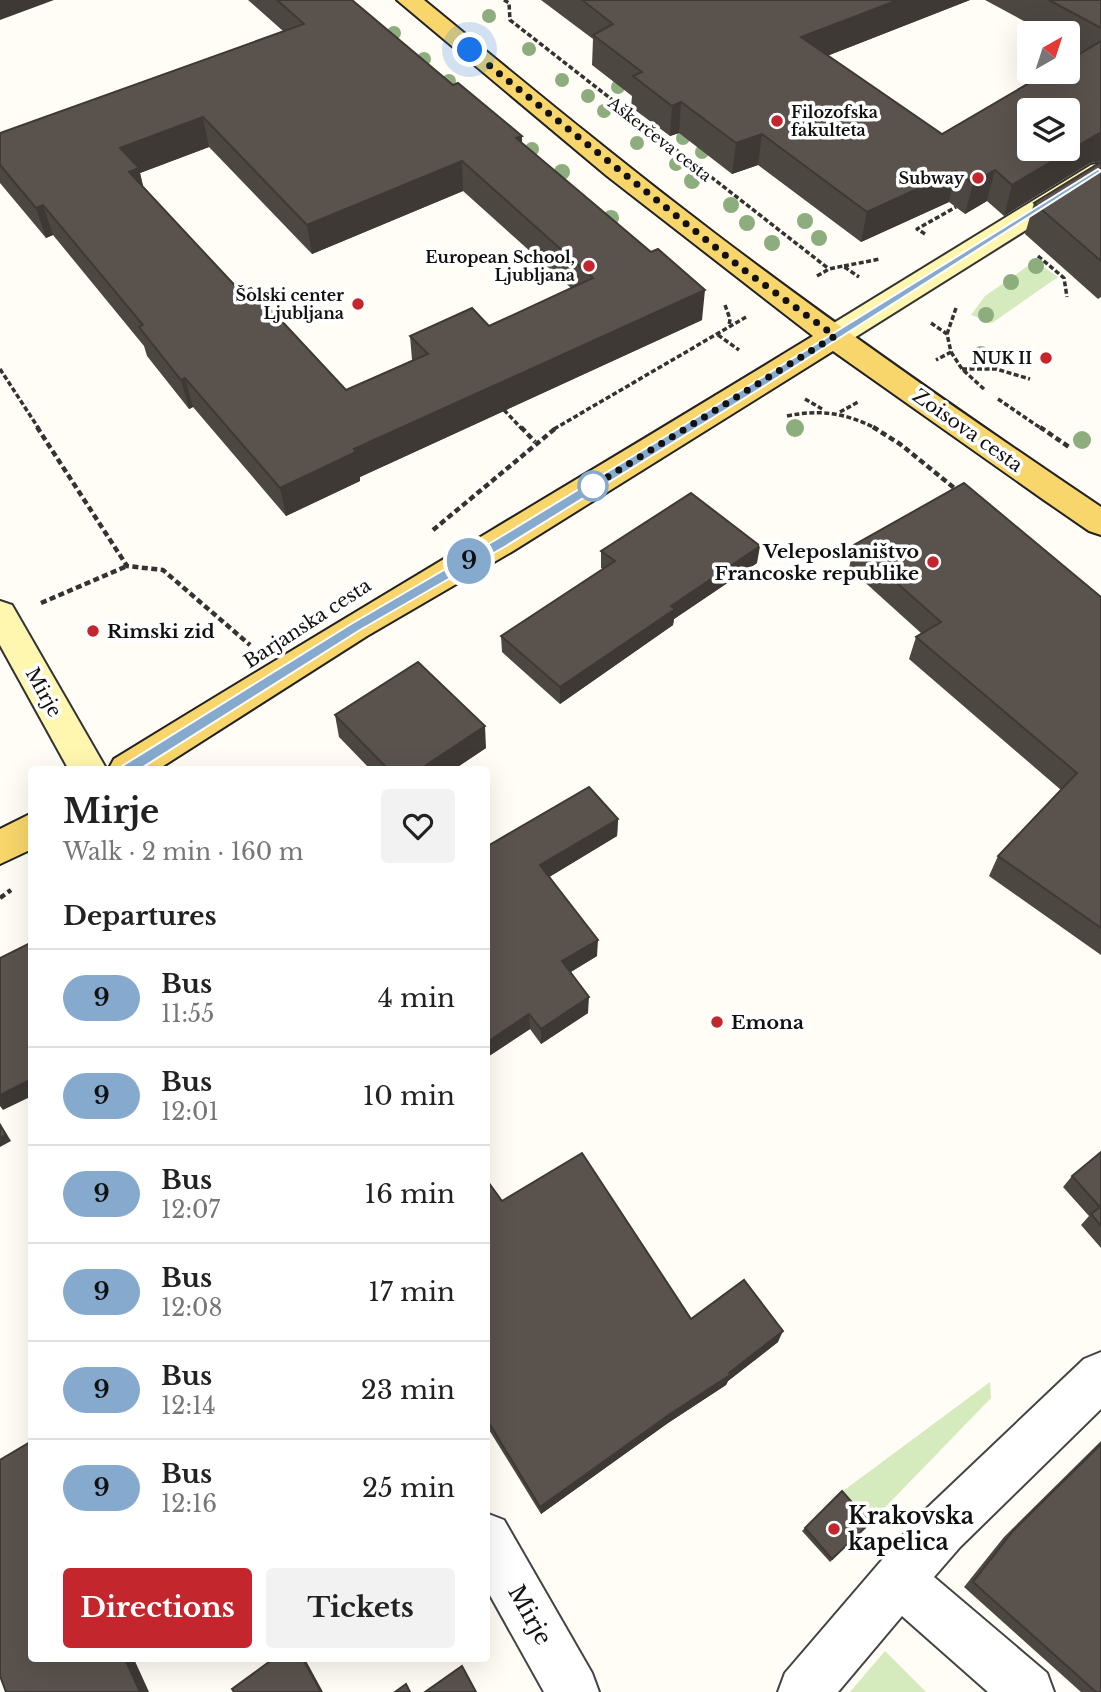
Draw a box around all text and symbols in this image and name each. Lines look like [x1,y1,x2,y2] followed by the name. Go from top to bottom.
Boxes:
[1017,21,1080,84] north arrow
[1017,21,1080,161] map controls
[452,32,487,67] your location
[603,92,716,186] street label: Aškerčeva cesta
[1017,98,1080,161] button: layers
[791,102,878,140] place label: Filozofska fakulteta
[769,113,785,129] marker: Filozofska fakulteta
[898,168,965,188] place label: Subway
[970,170,986,186] marker: Subway
[425,247,575,285] place label: European School, Ljubljana
[581,258,597,274] marker: European School, Ljubljana
[236,285,344,323] place label: Šolski center Ljubljana
[350,296,366,312] marker: Šolski center Ljubljana
[972,348,1032,368] place label: NUK II
[1038,350,1054,366] marker: NUK II
[908,384,1027,477] street label: Zoisova cesta
[578,471,608,501] unlabelled marker
[446,538,492,584] line badge: 9
[715,540,919,585] place label: Veleposlaništvo Francoske republike
[461,546,477,575] text: 9
[925,554,941,570] marker: Veleposlaništvo Francoske republike
[239,573,376,673] street label: Barjanska cesta
[107,620,215,643] place label: Rimski zid
[85,623,101,639] marker: Rimski zid
[21,664,66,721] street label: Mirje
[381,789,455,863] button: heart
[63,791,159,832] text: Mirje
[63,838,304,866] text: Walk · 2 min · 160 m
[63,900,217,932] text: Departures
[161,968,212,1000] text: Bus
[378,982,455,1014] text: 4 min
[93,983,110,1012] text: 9
[161,1000,214,1028] text: 11:55
[731,1011,804,1034] place label: Emona
[709,1014,725,1030] marker: Emona
[161,1066,212,1098] text: Bus
[363,1080,455,1112] text: 10 min
[93,1081,110,1110] text: 9
[161,1098,219,1126] text: 12:01
[161,1164,212,1196] text: Bus
[365,1178,455,1210] text: 16 min
[93,1179,110,1208] text: 9
[161,1196,220,1224] text: 12:07
[161,1262,212,1294] text: Bus
[368,1276,455,1308] text: 17 min
[93,1277,110,1306] text: 9
[161,1294,222,1322] text: 12:08
[161,1360,212,1392] text: Bus
[361,1374,455,1406] text: 23 min
[93,1375,110,1404] text: 9
[161,1392,216,1420] text: 12:14
[161,1458,212,1490] text: Bus
[362,1472,455,1504] text: 25 min
[93,1473,110,1502] text: 9
[161,1490,217,1518] text: 12:16
[848,1502,974,1556] place label: Krakovska kapelica
[826,1521,842,1537] marker: Krakovska kapelica
[63,1568,252,1648] button: Directions
[266,1568,455,1648] button: Tickets
[502,1580,558,1650] street label: Mirje

